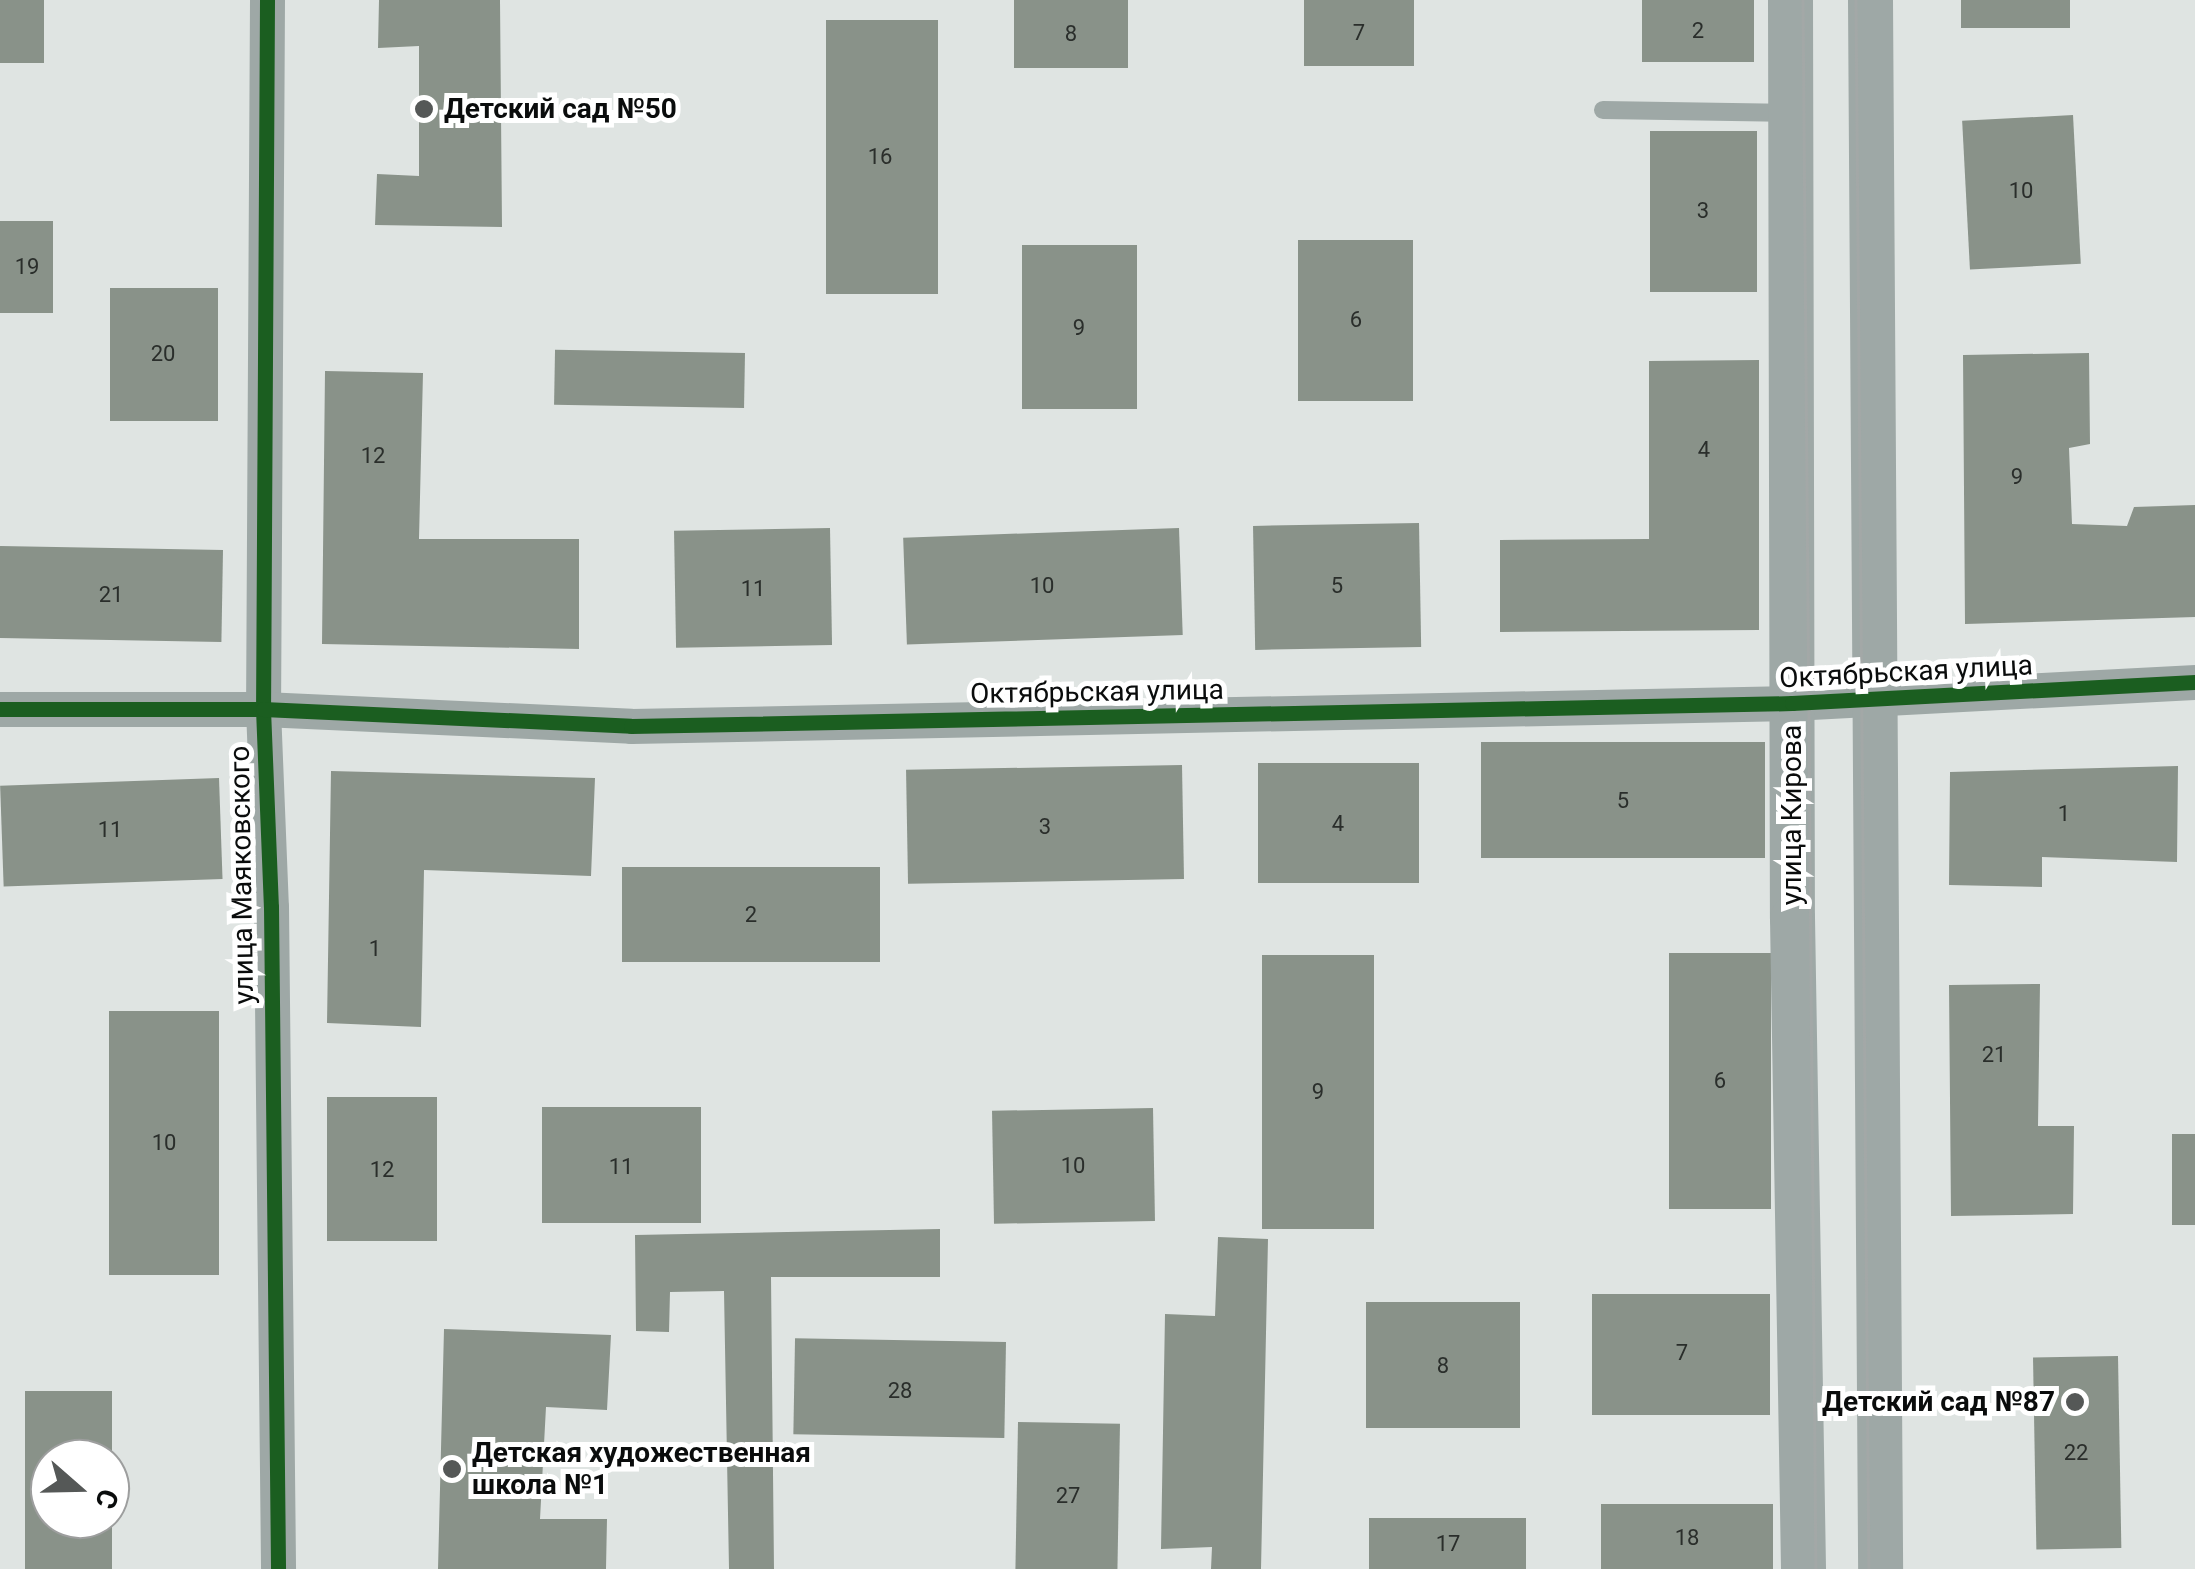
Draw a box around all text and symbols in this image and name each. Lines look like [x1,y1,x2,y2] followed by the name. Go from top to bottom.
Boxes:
[1692,18,1704,44] house number: 2
[1353,20,1365,46] house number: 7
[1065,21,1077,47] house number: 8
[444,92,677,126] place label: Детский сад №50
[413,98,435,120] marker: Детский сад №50
[868,144,892,170] house number: 16
[2009,178,2033,204] house number: 10
[1697,198,1709,224] house number: 3
[15,254,39,280] house number: 19
[1350,307,1362,333] house number: 6
[1073,315,1085,341] house number: 9
[151,341,175,367] house number: 20
[1698,437,1710,463] house number: 4
[361,443,385,469] house number: 12
[2011,464,2023,490] house number: 9
[1030,573,1054,599] house number: 10
[1331,573,1343,599] house number: 5
[741,576,765,602] house number: 11
[99,582,123,608] house number: 21
[1778,649,2034,695] street label: Октябрьская улица
[970,673,1224,711] street label: Октябрьская улица
[1775,725,1809,905] street label: улица Кирова
[223,745,261,1005] street label: улица Маяковского
[1617,788,1629,814] house number: 5
[2058,801,2070,827] house number: 1
[1332,811,1344,837] house number: 4
[1039,814,1051,840] house number: 3
[98,817,122,843] house number: 11
[745,902,757,928] house number: 2
[369,936,381,962] house number: 1
[1982,1042,2006,1068] house number: 21
[1714,1068,1726,1094] house number: 6
[1312,1079,1324,1105] house number: 9
[152,1130,176,1156] house number: 10
[1061,1153,1085,1179] house number: 10
[609,1154,633,1180] house number: 11
[370,1157,394,1183] house number: 12
[1676,1340,1688,1366] house number: 7
[1437,1353,1449,1379] house number: 8
[888,1378,912,1404] house number: 28
[1822,1385,2055,1419] place label: Детский сад №87
[2064,1391,2086,1413] marker: Детский сад №87
[472,1436,811,1502] place label: Детская художественная школа №1
[30,1439,130,1539] north arrow
[2064,1440,2088,1466] house number: 22
[441,1458,463,1480] marker: Детская художественная школа №1
[1056,1483,1080,1509] house number: 27
[88,1484,125,1513] text: С
[1675,1525,1699,1551] house number: 18
[1436,1531,1460,1557] house number: 17

